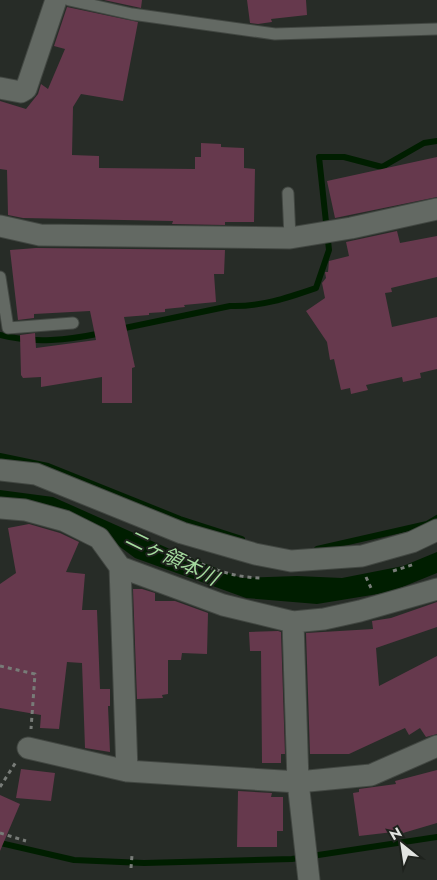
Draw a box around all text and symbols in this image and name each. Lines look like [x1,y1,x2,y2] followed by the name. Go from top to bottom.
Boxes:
[121,523,225,594] water label: 二ヶ領本川
[377,820,427,870] north arrow
[386,822,405,845] text: N

